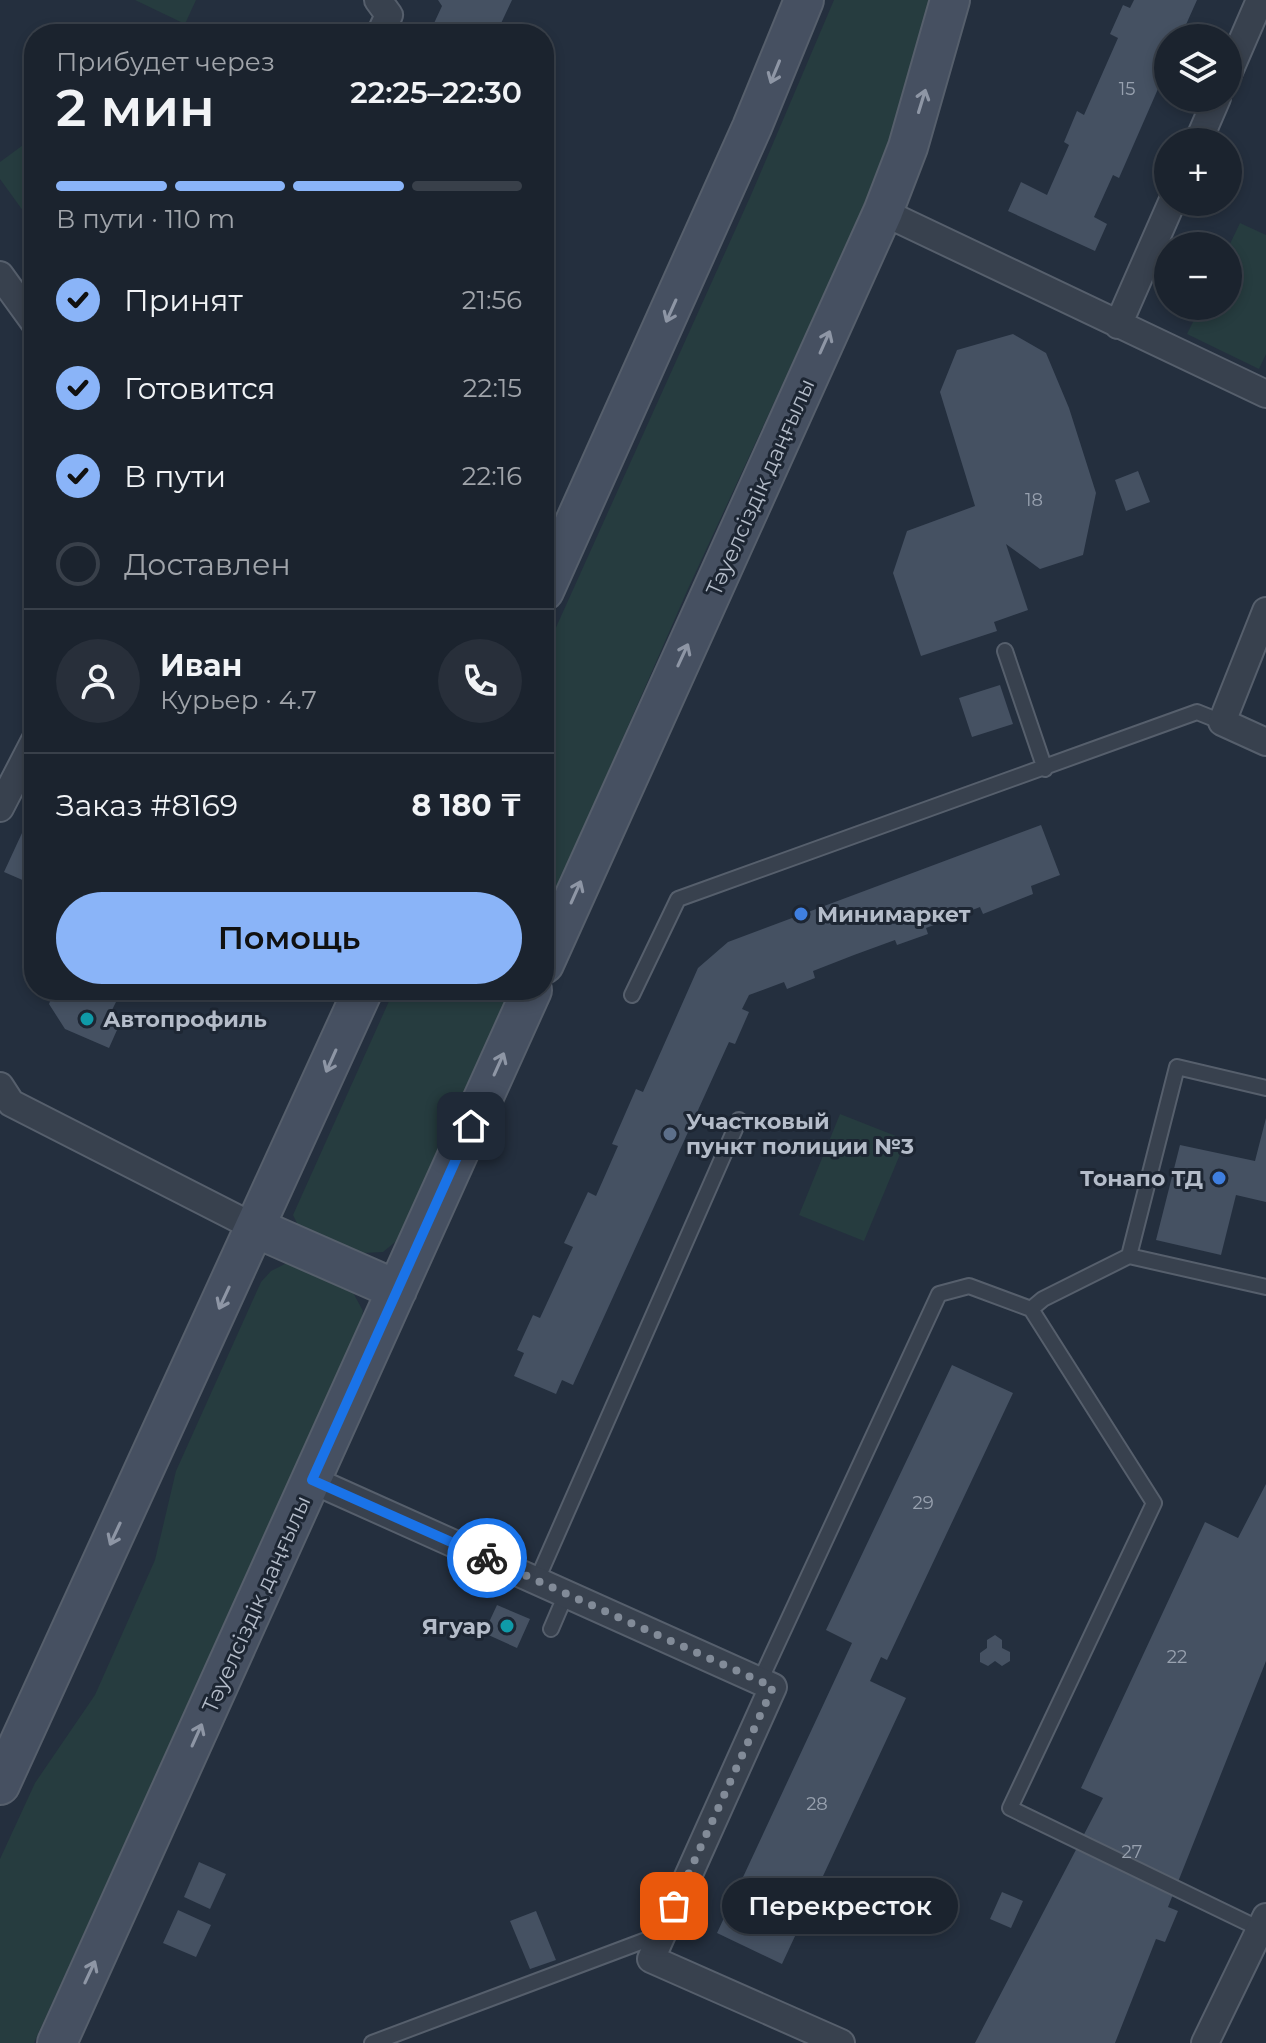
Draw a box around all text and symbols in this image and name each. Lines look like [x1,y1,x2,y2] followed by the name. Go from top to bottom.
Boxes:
[1154,24,1242,320] map controls
[1154,24,1242,112] button: layers
[56,46,275,78] text: Прибудет через
[766,59,781,84] one-way arrow
[350,74,522,111] text: 22:25–22:30
[56,76,215,139] text: 2 мин
[1119,78,1135,100] house number: 15
[915,89,930,115] one-way arrow
[1154,128,1242,216] button: +
[56,203,235,235] text: В пути · 110 m
[1154,232,1242,320] button: −
[56,278,100,322] icon: check
[124,282,243,319] text: Принят
[462,284,522,316] text: 21:56
[663,298,678,322] one-way arrow
[818,330,833,354] one-way arrow
[56,366,100,410] icon: check
[124,370,276,407] text: Готовится
[463,372,522,404] text: 22:15
[700,374,821,600] street label: Тәуелсіздік даңғылы
[56,454,100,498] icon: check
[124,458,226,495] text: В пути
[462,460,522,492] text: 22:16
[1025,489,1043,511] house number: 18
[124,546,291,583] text: Доставлен
[56,639,140,723] button: person
[438,639,522,723] button: phone
[676,644,691,668] one-way arrow
[160,647,242,684] text: Иван
[160,684,317,716] text: Курьер · 4.7
[56,787,238,824] text: Заказ #8169
[411,787,522,824] text: 8 180 ₸
[569,881,584,905] one-way arrow
[56,892,522,984] button: Помощь
[817,901,971,928] place label: Минимаркет
[792,905,810,923] marker: Минимаркет
[103,1006,267,1033] place label: Автопрофиль
[78,1010,96,1028] marker: Автопрофиль
[323,1048,338,1073] one-way arrow
[492,1052,507,1076] one-way arrow
[437,1092,505,1160] pin
[449,1104,493,1148] icon: home
[686,1108,914,1160] place label: Участковый пункт полиции №3
[661,1125,679,1143] marker: Участковый пункт полиции №3
[1080,1165,1203,1192] place label: Тонапо ТД
[1210,1169,1228,1187] marker: Тонапо ТД
[216,1286,231,1310] one-way arrow
[196,1491,317,1717] street label: Тәуелсіздік даңғылы
[912,1492,934,1514] house number: 29
[447,1518,527,1598] courier
[107,1522,122,1546] one-way arrow
[465,1536,509,1580] icon: bike
[422,1613,491,1640] place label: Ягуар
[498,1617,516,1635] marker: Ягуар
[1167,1646,1187,1668] house number: 22
[190,1724,205,1748] one-way arrow
[806,1793,828,1815] house number: 28
[1122,1841,1142,1863] house number: 27
[640,1872,708,1940] pin
[722,1878,958,1934] callout: Перекресток
[652,1884,696,1928] icon: bag
[748,1890,932,1922] text: Перекресток
[83,1960,98,1984] one-way arrow

